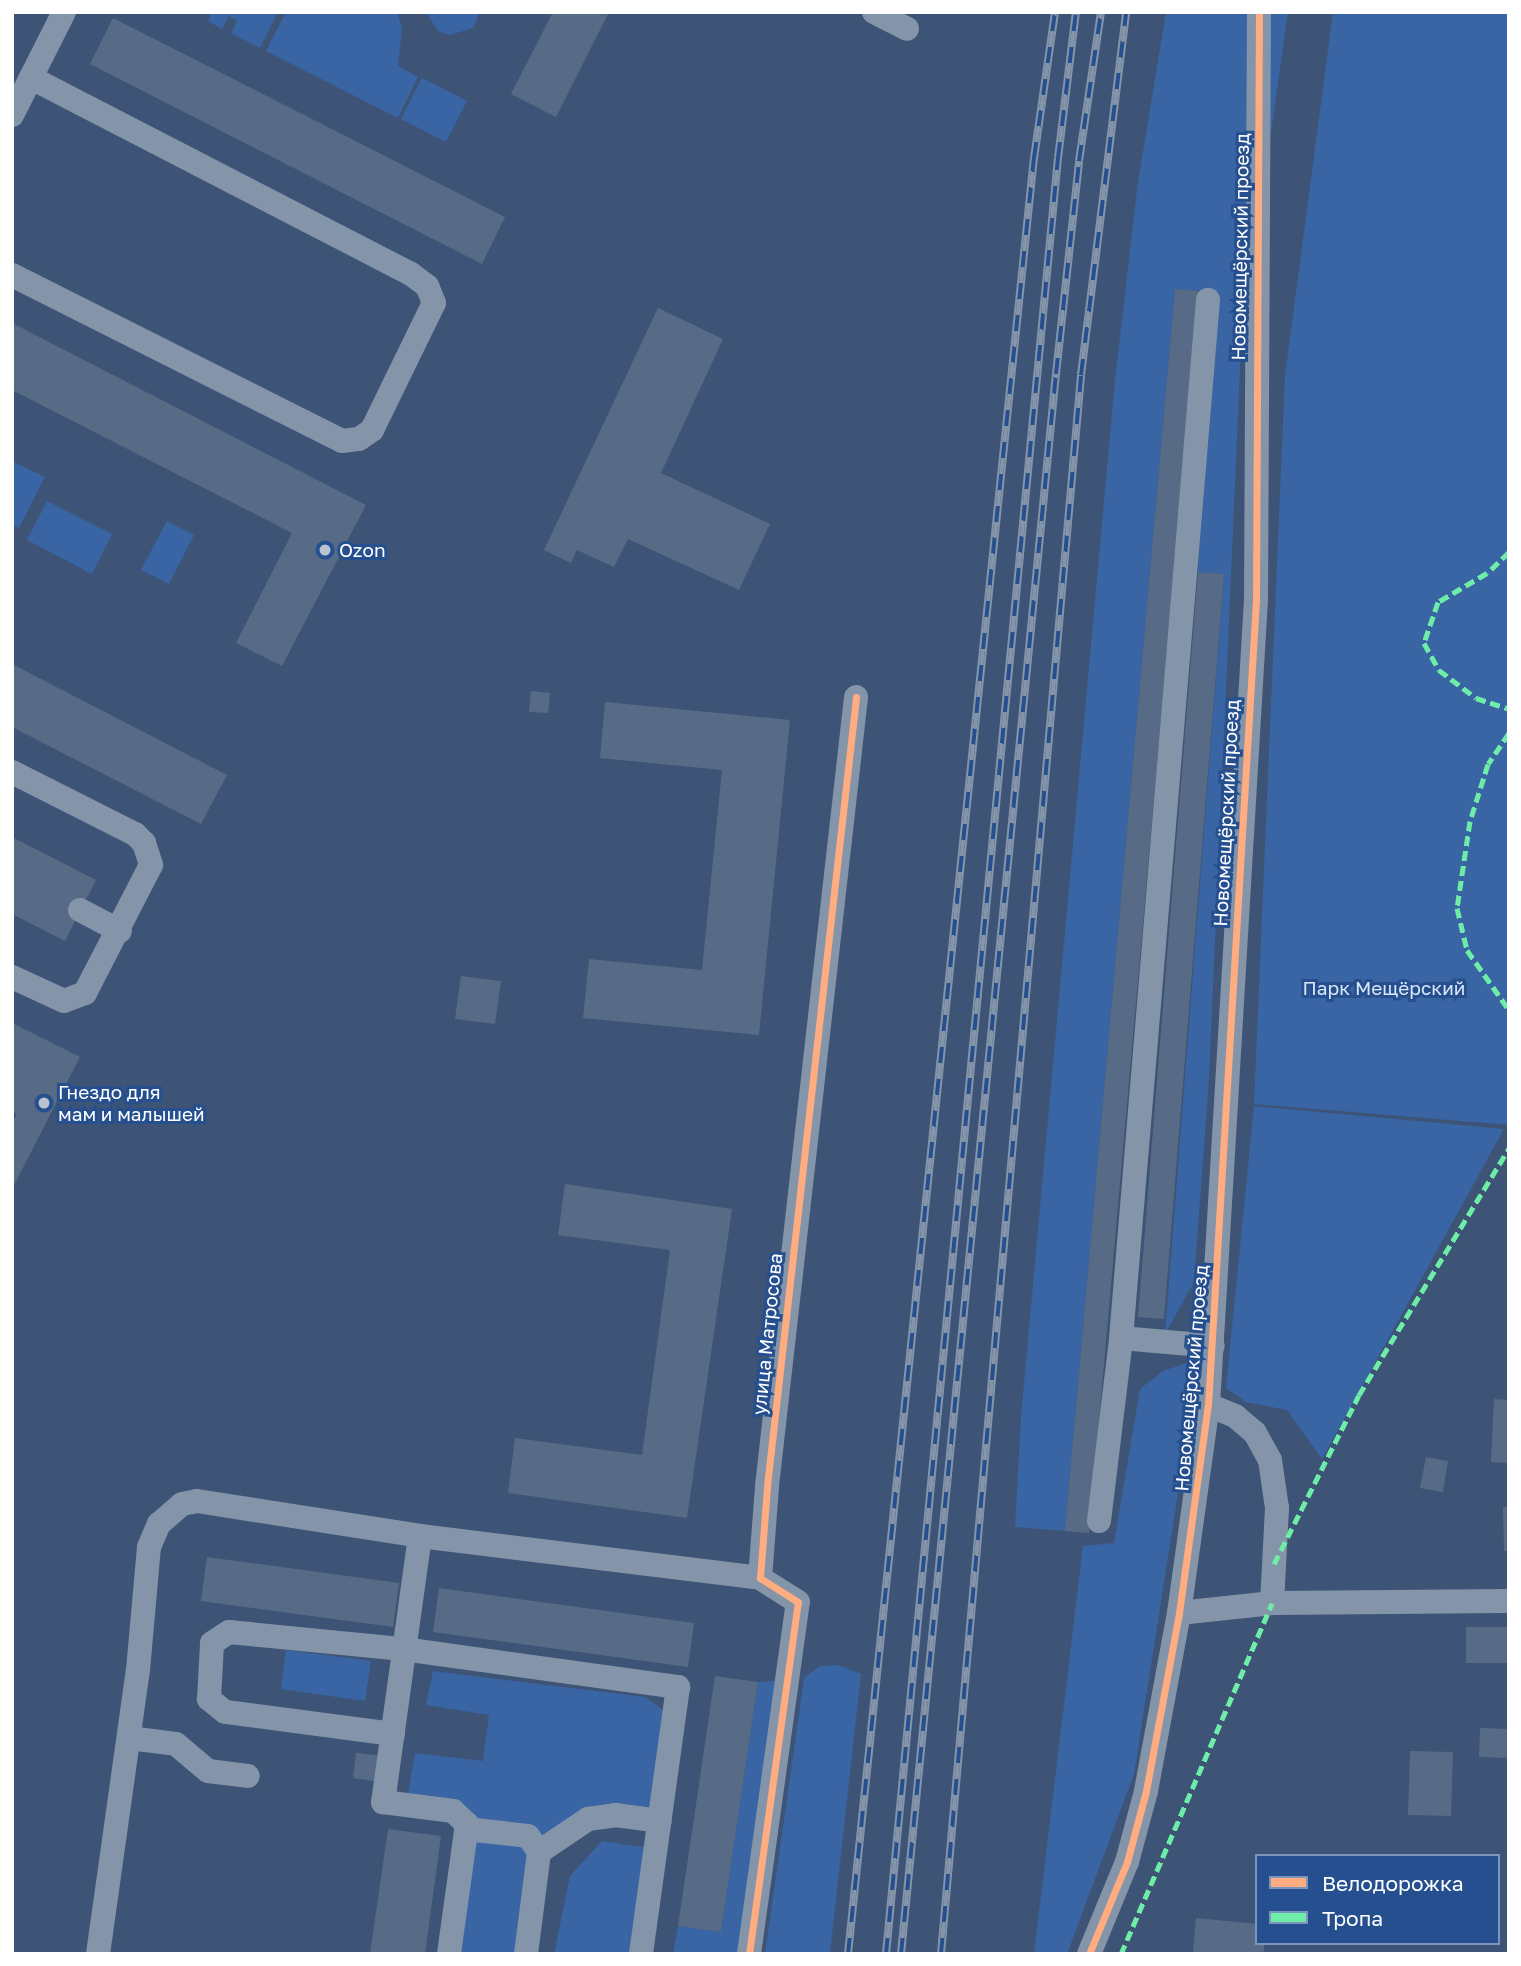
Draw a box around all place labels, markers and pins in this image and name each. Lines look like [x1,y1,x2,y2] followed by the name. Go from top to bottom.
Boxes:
[339,539,386,561] place label: Ozon
[317,542,333,558] marker: Ozon
[58,1081,205,1125] place label: Гнездо для мам и малышей
[36,1095,52,1111] marker: Гнездо для мам и малышей

